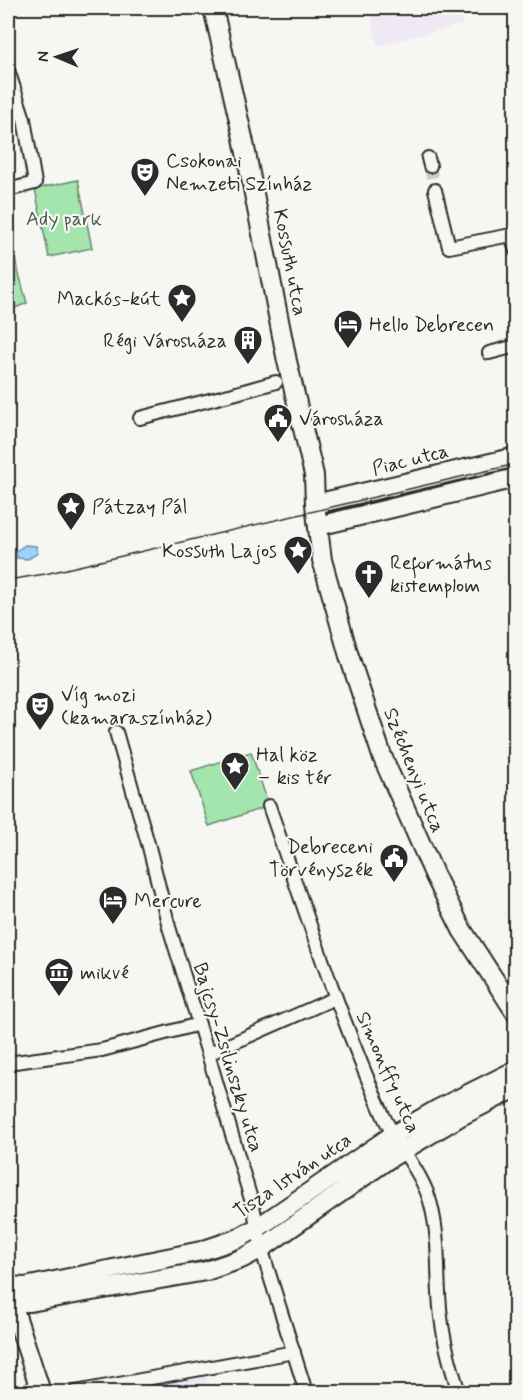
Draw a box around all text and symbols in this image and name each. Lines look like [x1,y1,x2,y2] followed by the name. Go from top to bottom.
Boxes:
[27,27,87,87] north arrow
[33,51,54,62] text: N
[166,148,313,198] place label: Csokonai Nemzeti Színház
[129,156,161,198] theatre icon: Csokonai Nemzeti Színház
[26,206,102,233] park label: Ady park
[266,207,313,318] street label: Kossuth utca
[166,282,198,324] place icon: Mackós-kút
[57,286,161,313] place label: Mackós-kút
[332,308,364,350] hotel icon: Hello Debrecen
[369,312,494,339] place label: Hello Debrecen
[232,324,264,366] building icon: Régi Városháza
[103,328,227,355] place label: Régi Városháza
[262,402,294,444] public building icon: Városháza
[299,406,384,433] place label: Városháza
[369,438,451,483] street label: Piac utca
[55,490,87,532] place icon: Pátzay Pál
[92,494,187,521] place label: Pátzay Pál
[282,534,314,576] place icon: Kossuth Lajos
[162,538,277,565] place label: Kossuth Lajos
[390,550,492,600] place label: Református kistemplom
[353,558,385,600] church icon: Református kistemplom
[61,682,212,732] place label: Víg mozi (kamaraszínház)
[24,690,56,732] theatre icon: Víg mozi (kamaraszínház)
[376,704,451,837] street label: Széchenyi utca
[256,742,332,792] place label: Hal köz – kis tér
[219,750,251,792] place icon: Hal köz – kis tér
[269,834,373,884] place label: Debreceni Törvényszék
[378,842,410,884] public building icon: Debreceni Törvényszék
[97,884,129,926] hotel icon: Mercure
[134,888,202,915] place label: Mercure
[43,956,75,998] museum icon: mikvé
[186,959,269,1155] street label: Bajcsy-Zsilinszky utca
[80,960,129,987] place label: mikvé
[349,1008,426,1138] street label: Simonffy utca
[229,1127,357,1226] street label: Tisza István utca

